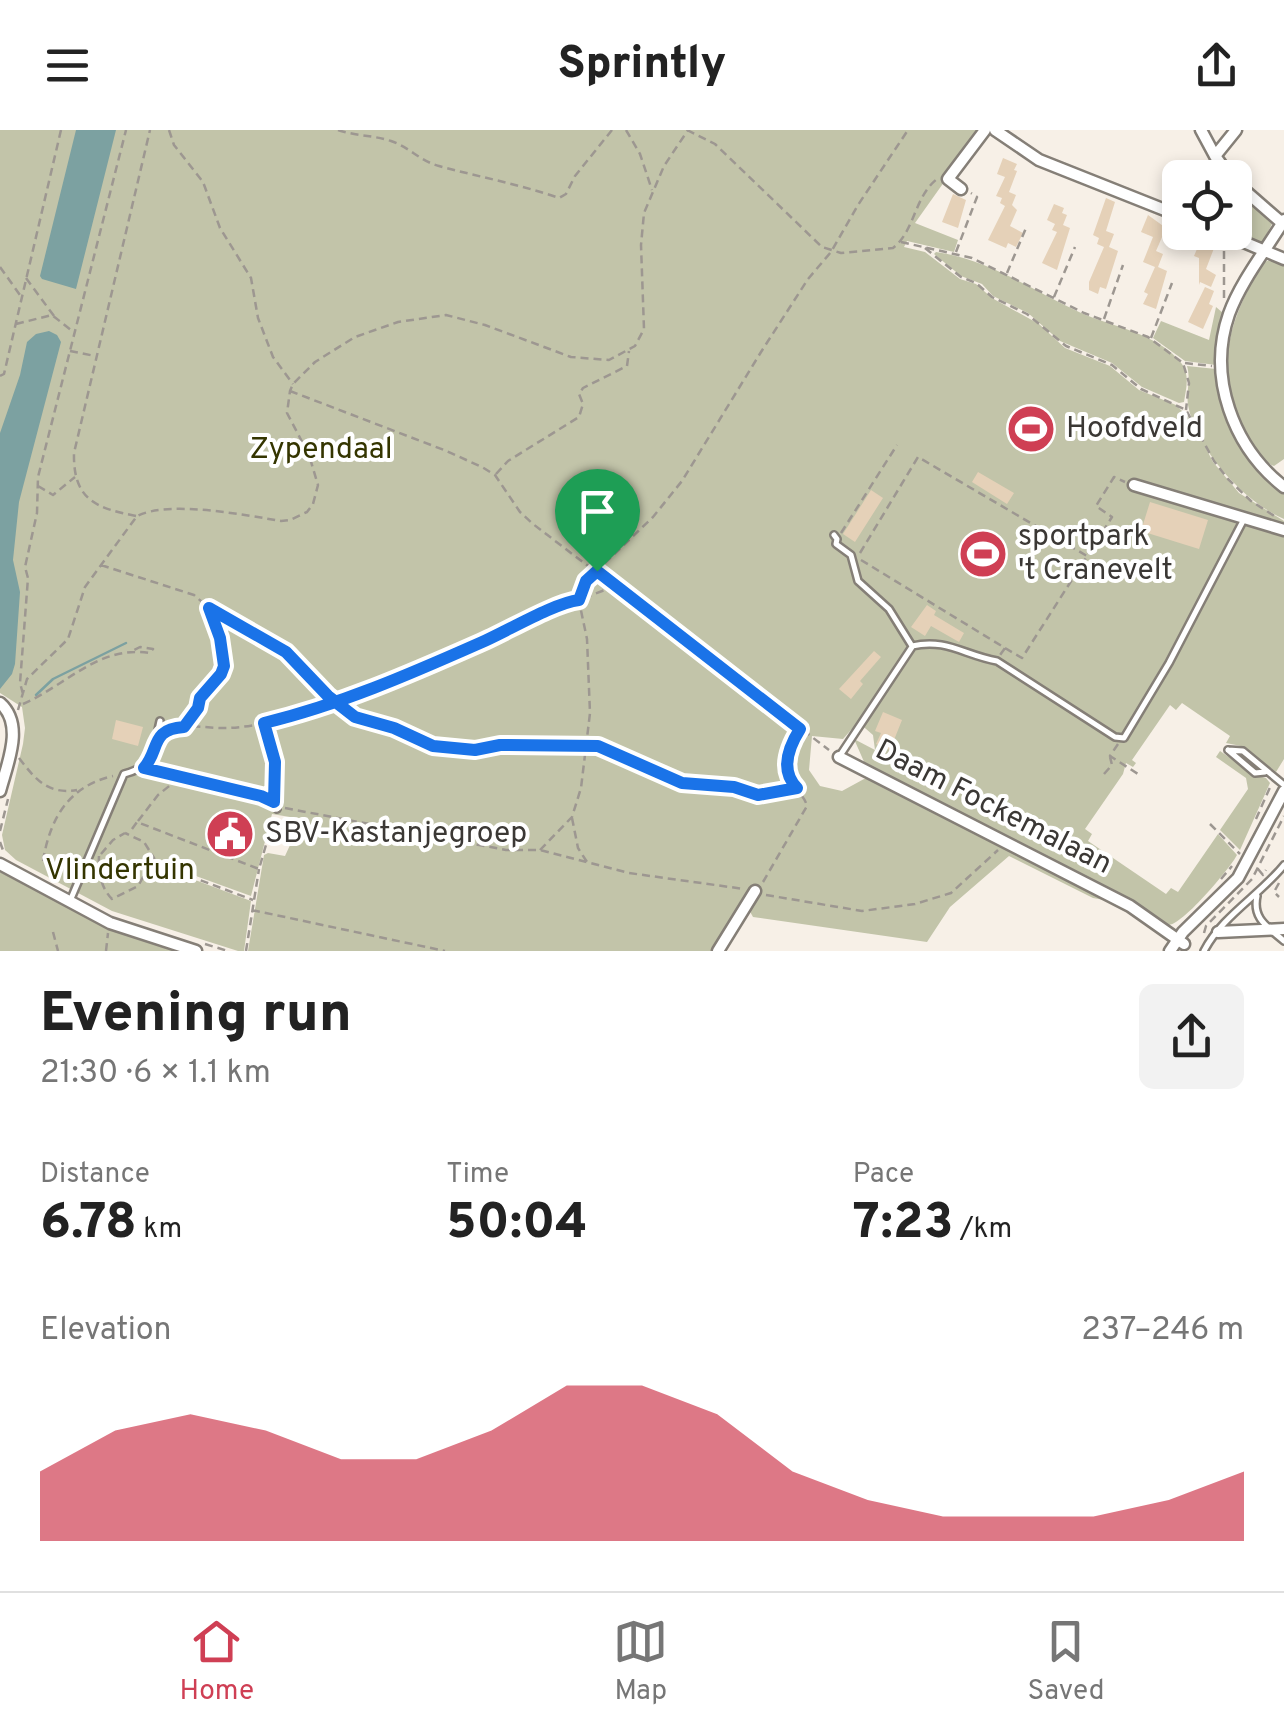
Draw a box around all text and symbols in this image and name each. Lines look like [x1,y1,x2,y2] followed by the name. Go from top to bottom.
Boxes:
[558,37,726,94] text: Sprintly
[40,38,95,93] icon: menu
[1189,38,1244,93] icon: share
[1162,160,1252,250] map controls
[1162,160,1252,250] button: locate
[1005,403,1057,455] sports icon: Hoofdveld
[1066,411,1203,448] place label: Hoofdveld
[249,432,393,469] park label: Zypendaal
[555,469,640,572] pin
[570,484,625,539] icon: arrive
[1018,519,1173,590] place label: sportpark 't Cranevelt
[957,528,1009,580] sports icon: sportpark 't Cranevelt
[868,732,1118,884] street label: Daam Fockemalaan
[204,808,256,860] public building icon: SBV-Kastanjegroep
[265,816,527,853] place label: SBV-Kastanjegroep
[45,853,195,890] park label: Vlindertuin
[40,981,352,1051] text: Evening run
[1139,984,1244,1089] button: share
[40,1054,271,1094] text: 21:30 · 6 × 1.1 km
[40,1157,150,1193] text: Distance
[446,1157,509,1193] text: Time
[853,1157,914,1193] text: Pace
[40,1193,137,1256] text: 6.78
[446,1193,588,1256] text: 50:04
[853,1193,953,1256] text: 7:23
[137,1212,182,1248] text: km
[953,1212,1012,1248] text: /km
[40,1311,172,1351] text: Elevation
[1081,1311,1244,1351] text: 237–246 m
[180,1614,254,1710] tab: Home
[613,1614,668,1710] tab: Map
[1027,1614,1104,1710] tab: Saved

